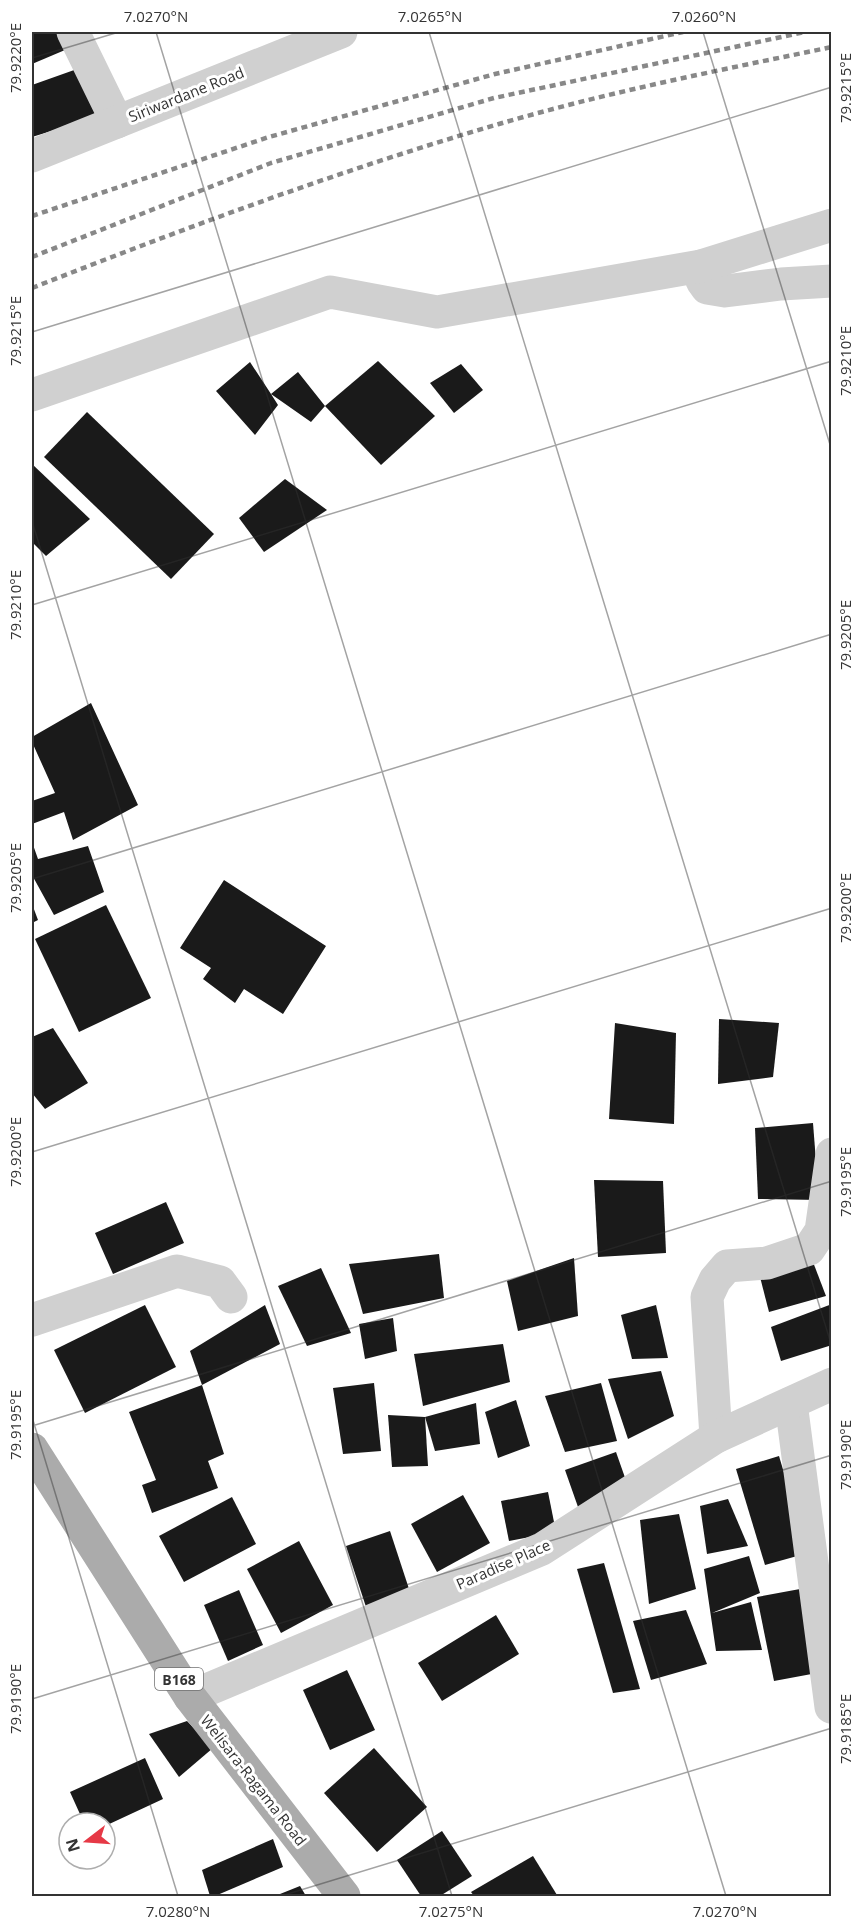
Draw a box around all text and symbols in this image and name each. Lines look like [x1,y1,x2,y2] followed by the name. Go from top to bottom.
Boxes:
[124,6,188,26] text: 7.0270°N
[398,6,462,26] text: 7.0265°N
[672,6,736,26] text: 7.0260°N
[5,23,25,93] text: 79.9220°E
[835,53,855,123] text: 79.9215°E
[125,62,247,126] street label: Siriwardane Road
[5,296,25,366] text: 79.9215°E
[835,326,855,396] text: 79.9210°E
[5,570,25,640] text: 79.9210°E
[835,600,855,670] text: 79.9205°E
[5,843,25,913] text: 79.9205°E
[835,873,855,943] text: 79.9200°E
[5,1117,25,1187] text: 79.9200°E
[835,1147,855,1217] text: 79.9195°E
[5,1390,25,1460] text: 79.9195°E
[835,1420,855,1490] text: 79.9190°E
[453,1534,553,1594] street label: Paradise Place
[5,1664,25,1734] text: 79.9190°E
[155,1668,203,1690] road number: B168
[835,1694,855,1764] text: 79.9185°E
[197,1711,311,1849] street label: Welisara-Ragama Road
[57,1811,117,1871] north arrow
[60,1836,85,1855] text: N
[146,1901,210,1921] text: 7.0280°N
[419,1901,483,1921] text: 7.0275°N
[693,1901,757,1921] text: 7.0270°N

